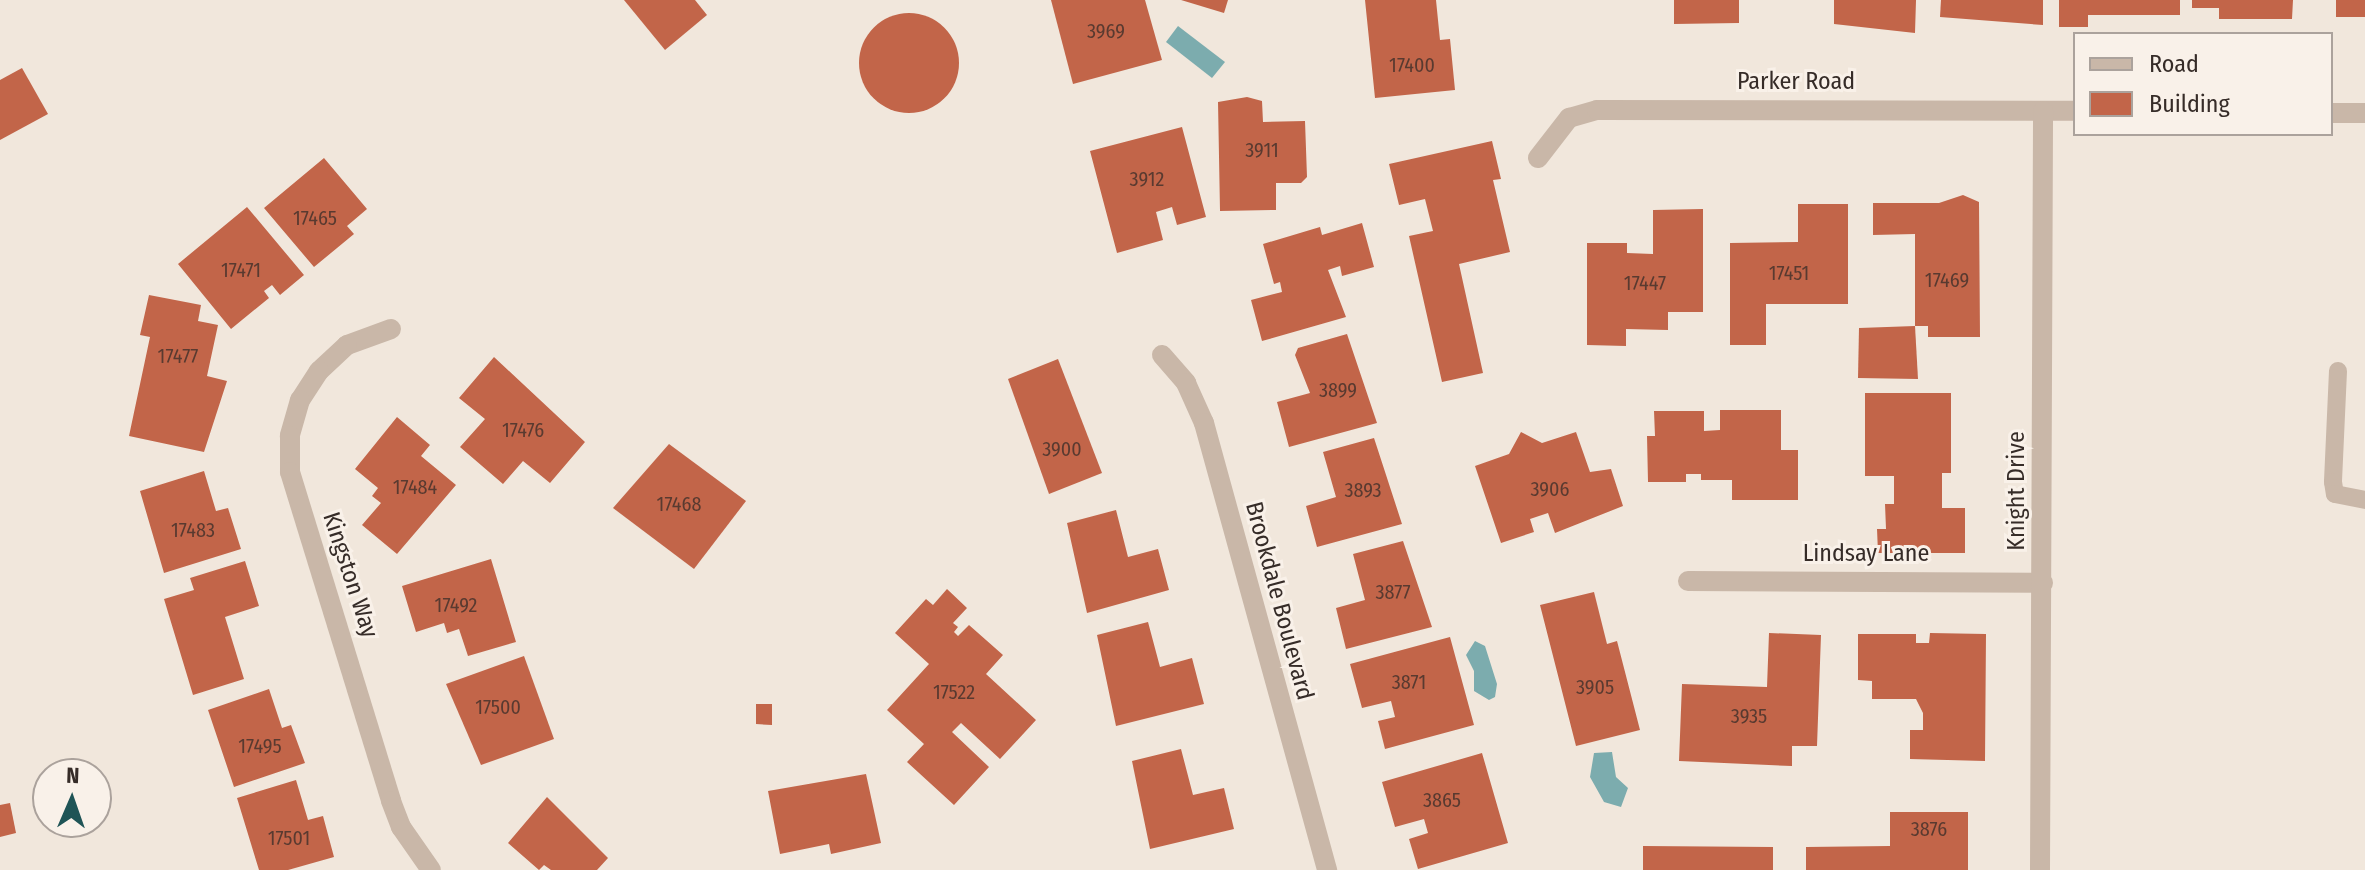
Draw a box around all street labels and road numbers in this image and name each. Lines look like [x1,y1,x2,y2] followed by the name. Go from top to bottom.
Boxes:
[1737,68,1855,96] street label: Parker Road
[2003,431,2031,551] street label: Knight Drive
[1239,499,1319,703] street label: Brookdale Boulevard
[316,508,384,642] street label: Kingston Way
[1803,540,1929,568] street label: Lindsay Lane

